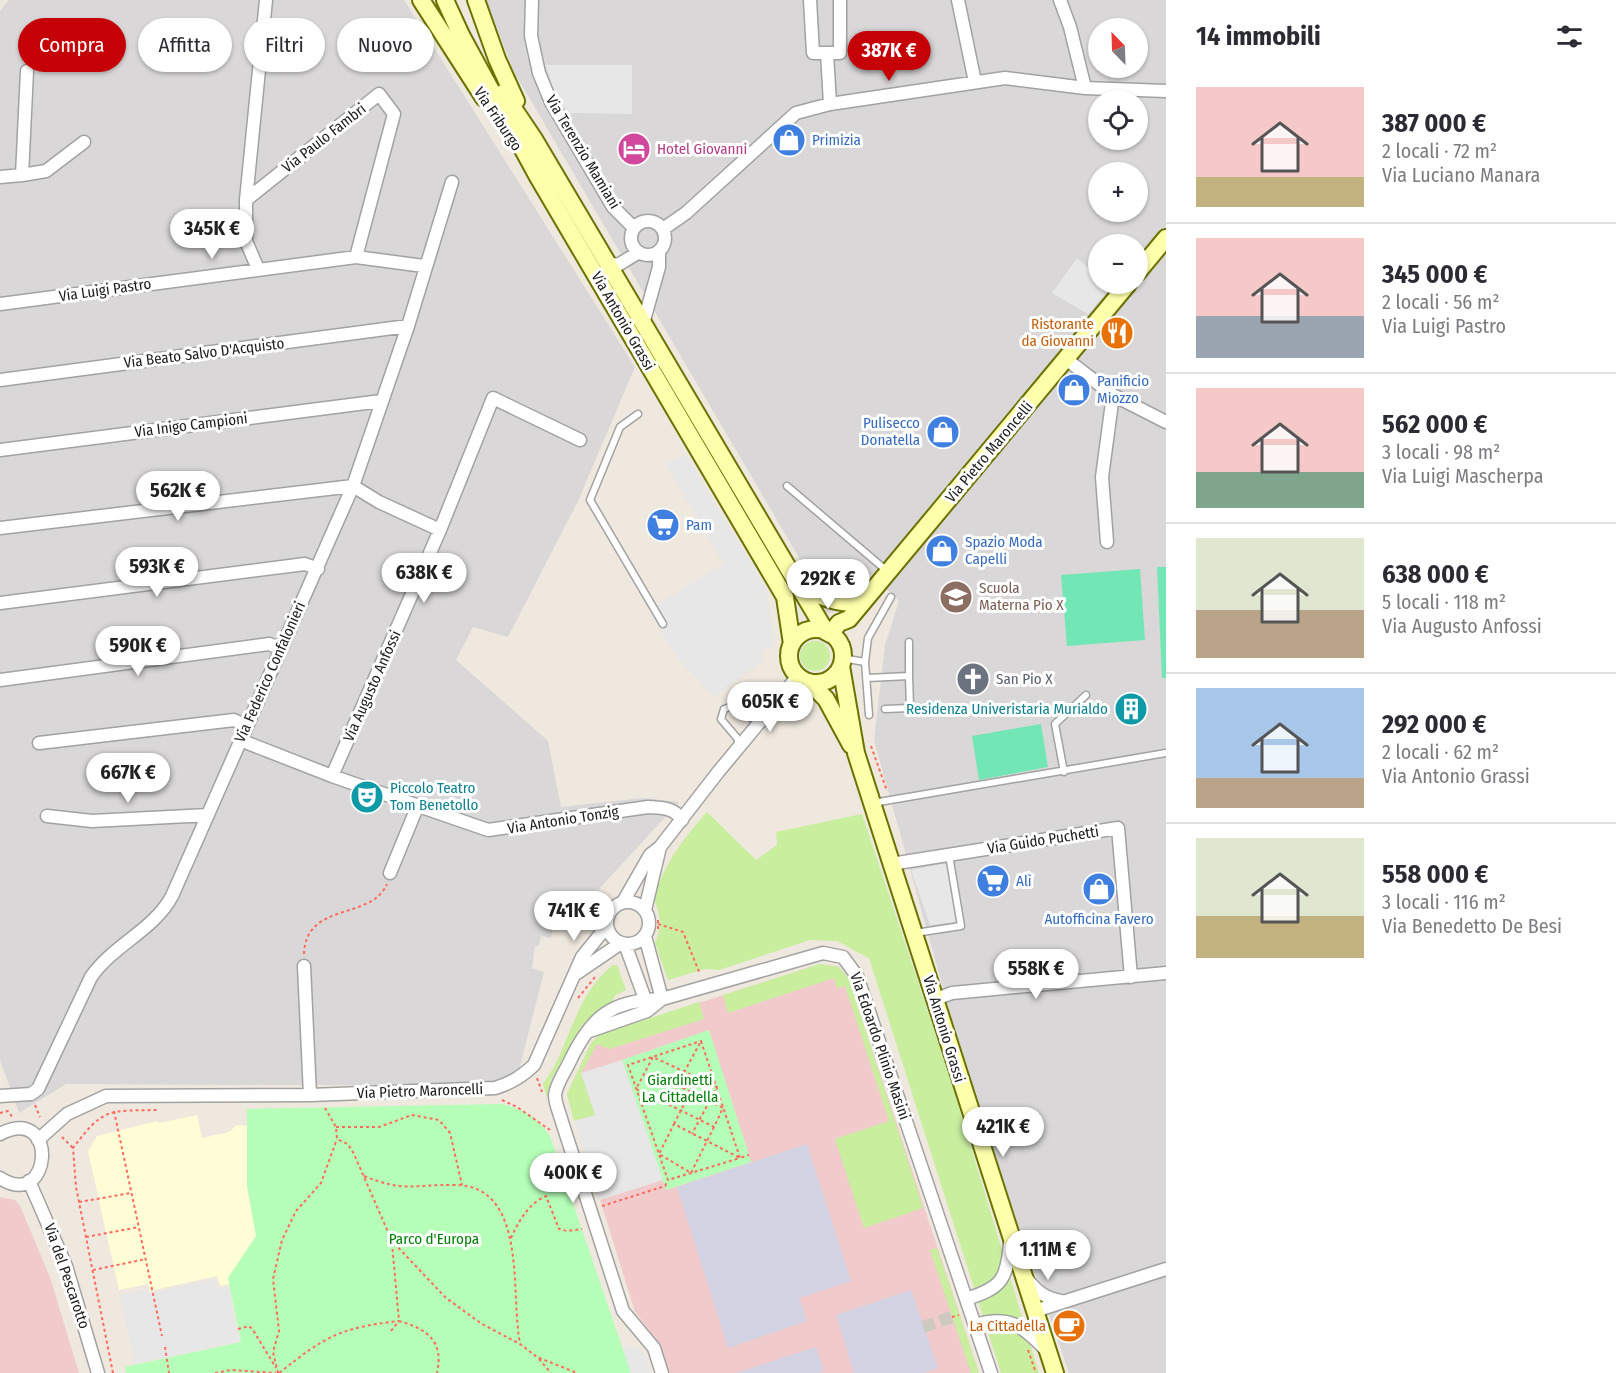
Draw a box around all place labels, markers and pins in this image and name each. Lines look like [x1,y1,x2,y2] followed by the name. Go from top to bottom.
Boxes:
[840,31,938,82] pin: 387K €
[771,122,807,158] shop icon: Primizia
[616,131,652,167] hotel icon: Hotel Giovanni
[812,131,861,149] place label: Primizia
[657,140,747,158] place label: Hotel Giovanni
[163,209,261,260] pin: 345K €
[1021,315,1094,350] place label: Ristorante da Giovanni
[1099,315,1135,351] restaurant icon: Ristorante da Giovanni
[1056,372,1092,408] shop icon: Panificio Miozzo
[1097,372,1149,407] place label: Panificio Miozzo
[861,414,920,449] place label: Pulisecco Donatella
[925,414,961,450] shop icon: Pulisecco Donatella
[129,471,227,522] pin: 562K €
[645,507,681,543] supermarket icon: Pam
[686,516,712,534] place label: Pam
[924,533,960,569] shop icon: Spazio Moda Capelli
[965,533,1043,568] place label: Spazio Moda Capelli
[108,547,206,598] pin: 593K €
[375,553,473,604] pin: 638K €
[779,559,877,610] pin: 292K €
[938,579,974,615] school or university icon: Scuola Materna Pio X
[979,579,1064,614] place label: Scuola Materna Pio X
[89,626,187,677] pin: 590K €
[955,661,991,697] church icon: San Pio X
[996,670,1053,688] place label: San Pio X
[721,682,819,733] pin: 605K €
[1113,691,1149,727] building icon: Residenza Univeristaria Murialdo
[906,700,1108,718] place label: Residenza Univeristaria Murialdo
[79,753,177,804] pin: 667K €
[349,779,385,815] theatre icon: Piccolo Teatro Tom Benetollo
[390,779,478,814] place label: Piccolo Teatro Tom Benetollo
[975,863,1011,899] supermarket icon: Alì
[1081,871,1117,907] shop icon: Autofficina Favero
[1016,872,1032,890] place label: Alì
[525,891,623,942] pin: 741K €
[1044,910,1154,928] place label: Autofficina Favero
[987,949,1085,1000] pin: 558K €
[954,1107,1052,1158] pin: 421K €
[524,1153,622,1204] pin: 400K €
[993,1230,1103,1281] pin: 1.11M €
[1051,1308,1087,1344] cafe icon: La Cittadella
[969,1317,1046,1335] place label: La Cittadella

